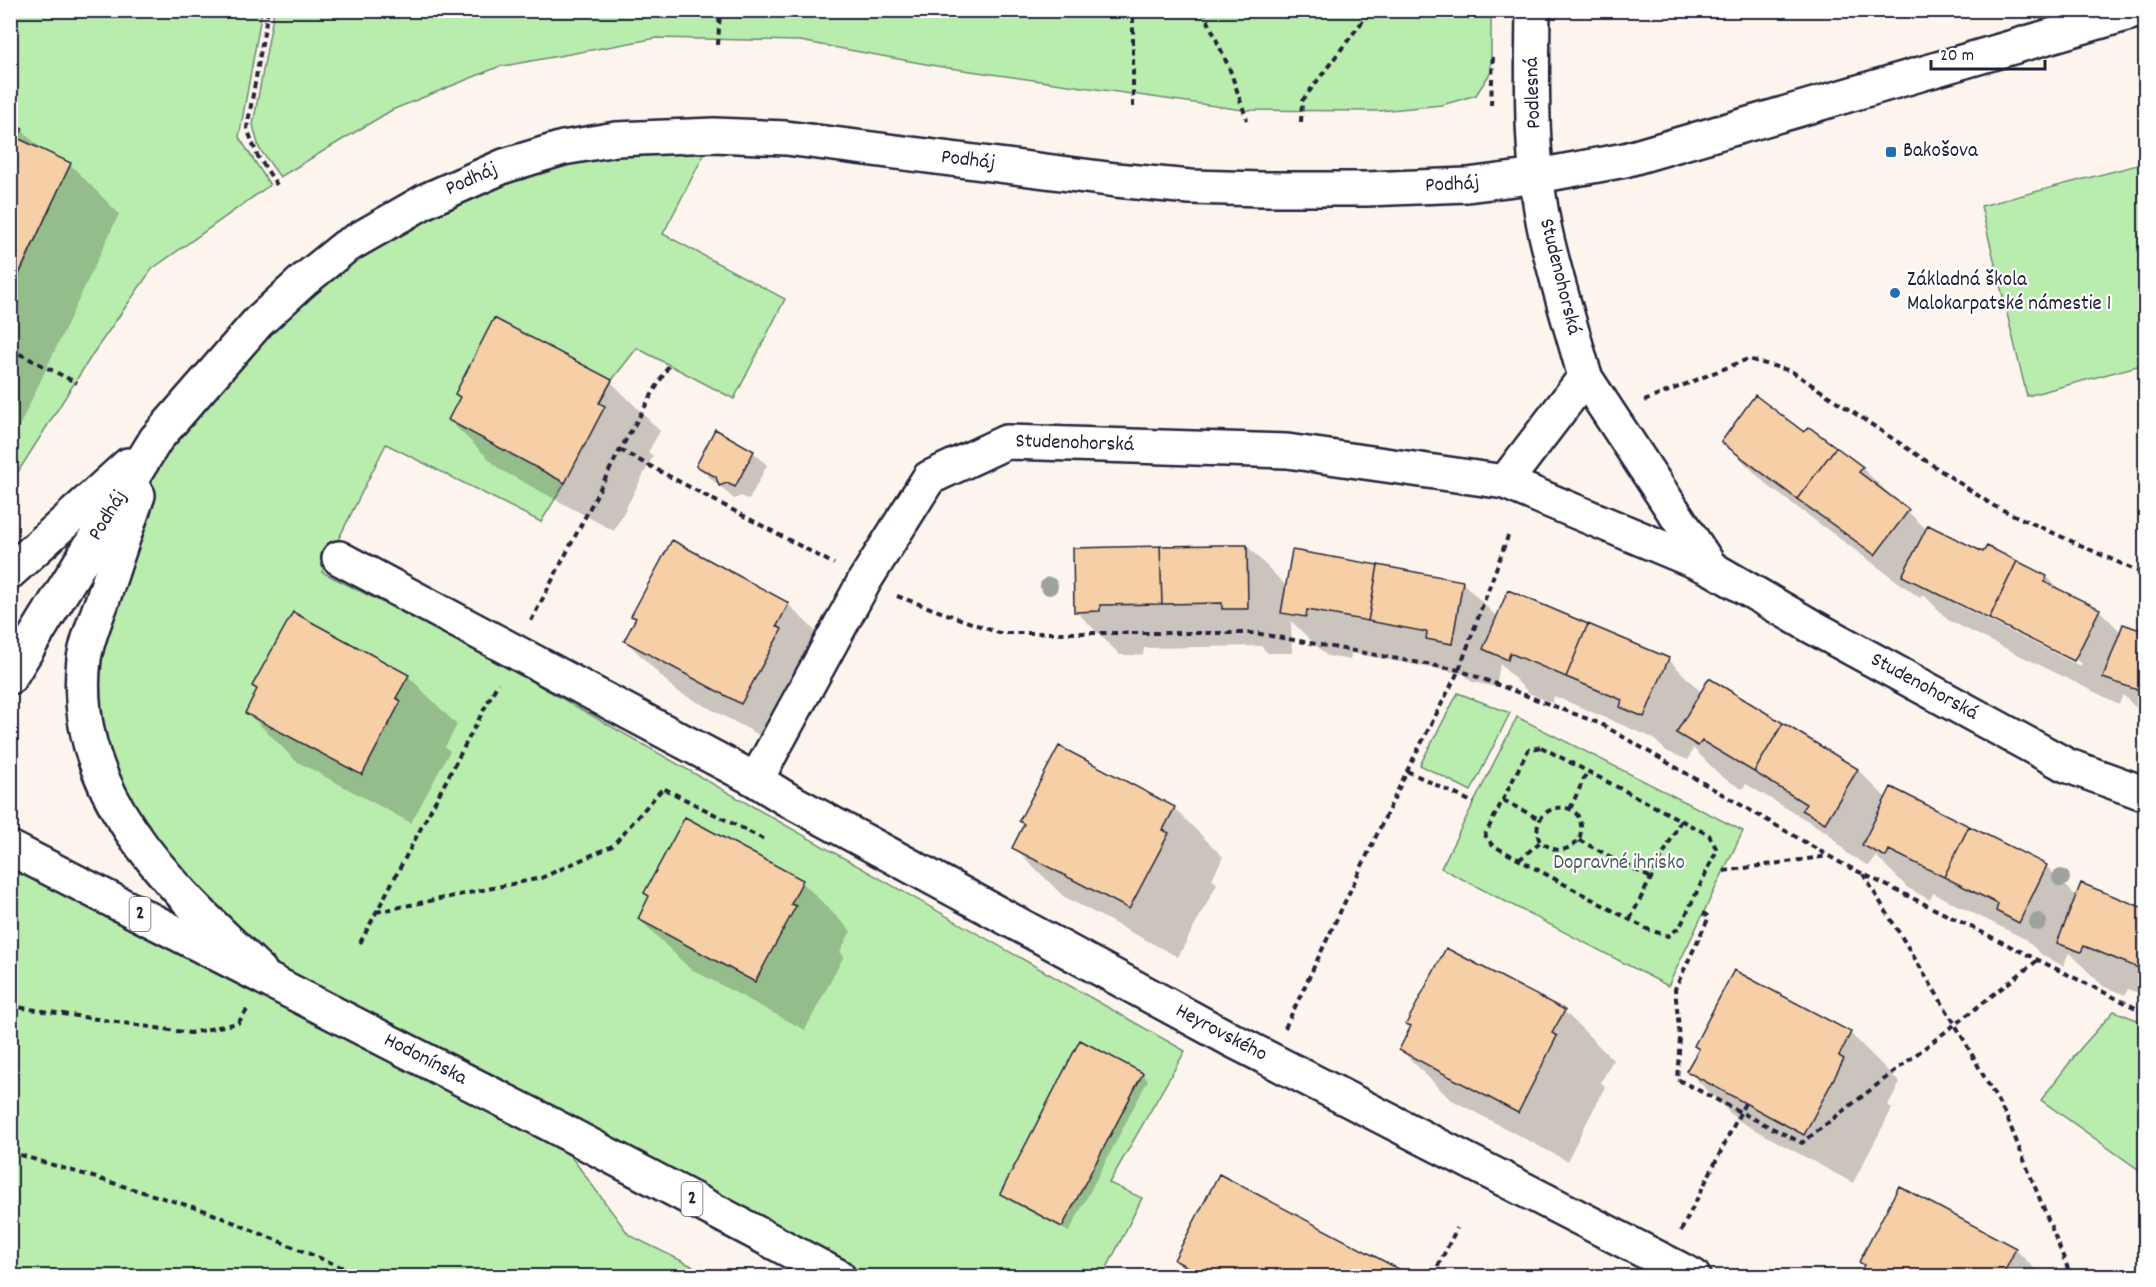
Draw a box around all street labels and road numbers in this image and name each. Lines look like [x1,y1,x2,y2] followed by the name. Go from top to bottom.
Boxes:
[1518,56,1550,130] street label: Podlesná
[939,143,997,179] street label: Podháj
[441,155,503,205] street label: Podháj
[1425,169,1481,202] street label: Podháj
[1530,216,1588,339] street label: Studenohorská
[1015,427,1135,461] street label: Studenohorská
[82,485,136,547] street label: Podháj
[1865,646,1984,729] street label: Studenohorská
[130,897,150,931] road number: 2
[1170,997,1272,1070] street label: Heyrovského
[378,1026,473,1094] street label: Hodonínska
[682,1182,702,1216] road number: 2

